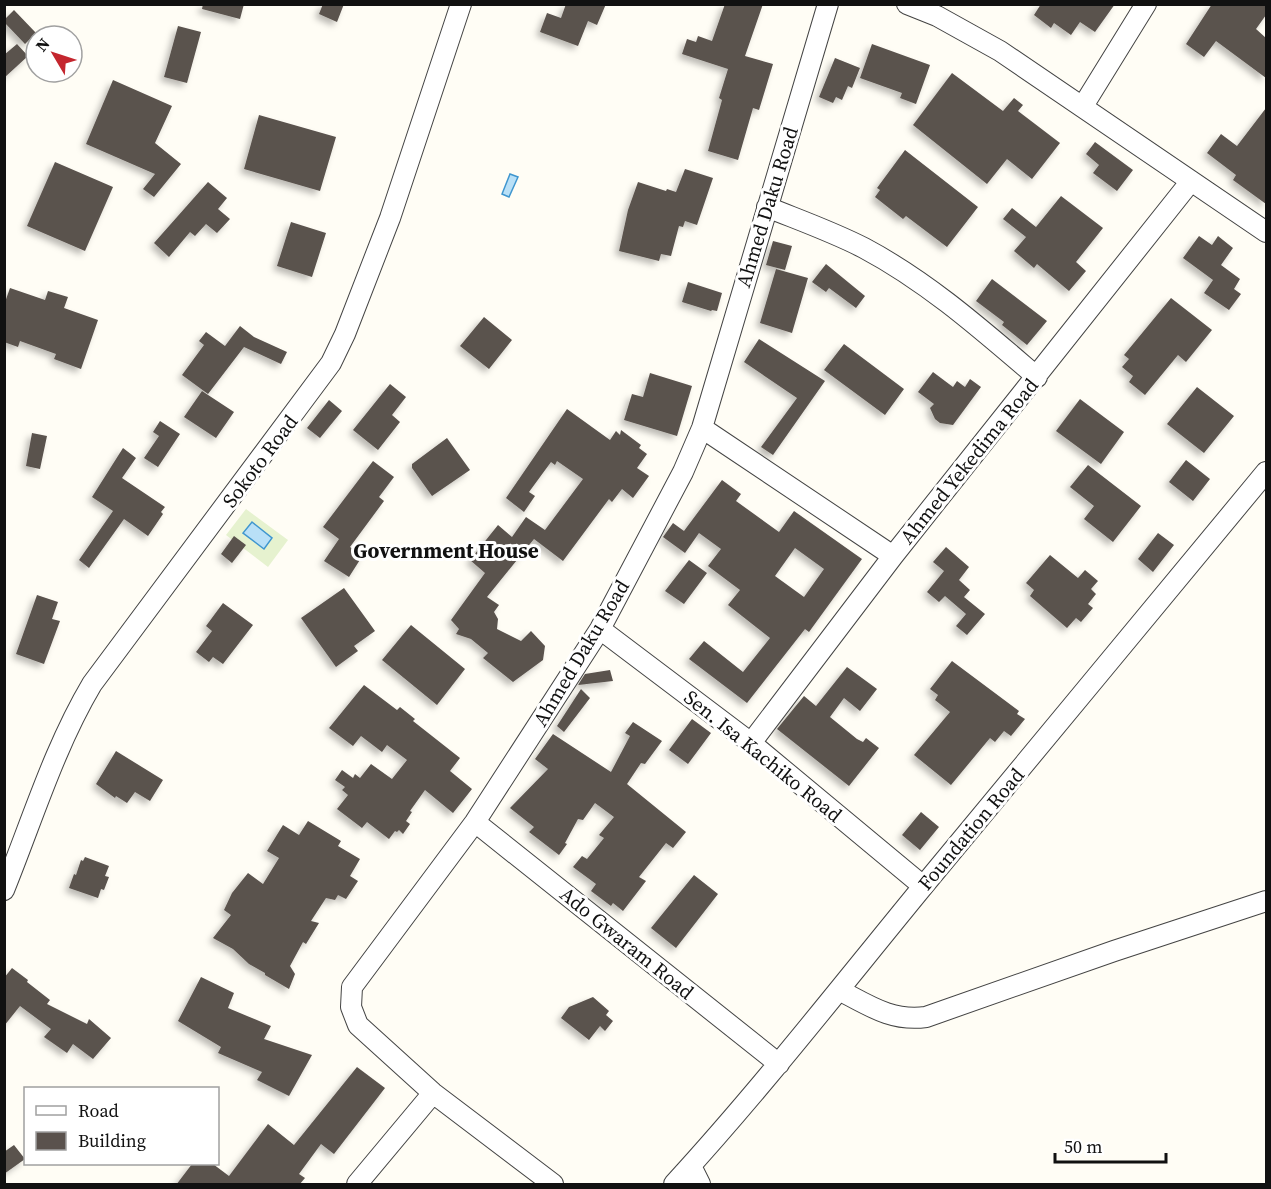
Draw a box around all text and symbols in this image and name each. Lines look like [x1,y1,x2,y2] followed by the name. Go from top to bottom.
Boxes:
[24,24,84,84] north arrow
[30,33,55,56] text: N
[729,123,805,291] street label: Ahmed Daku Road
[893,372,1045,550] street label: Ahmed Yekedima Road
[216,408,305,513] street label: Sokoto Road
[353,536,539,565] district label: Government House
[526,574,636,732] street label: Ahmed Daku Road
[678,683,849,829] street label: Sen. Isa Kachiko Road
[911,761,1031,896] street label: Foundation Road
[554,880,700,1006] street label: Ado Gwaram Road
[24,1087,219,1165] legend
[78,1098,119,1123] text: Road
[1055,1126,1166,1164] scale bar
[78,1128,146,1153] text: Building
[1064,1134,1102,1159] text: 50 m

